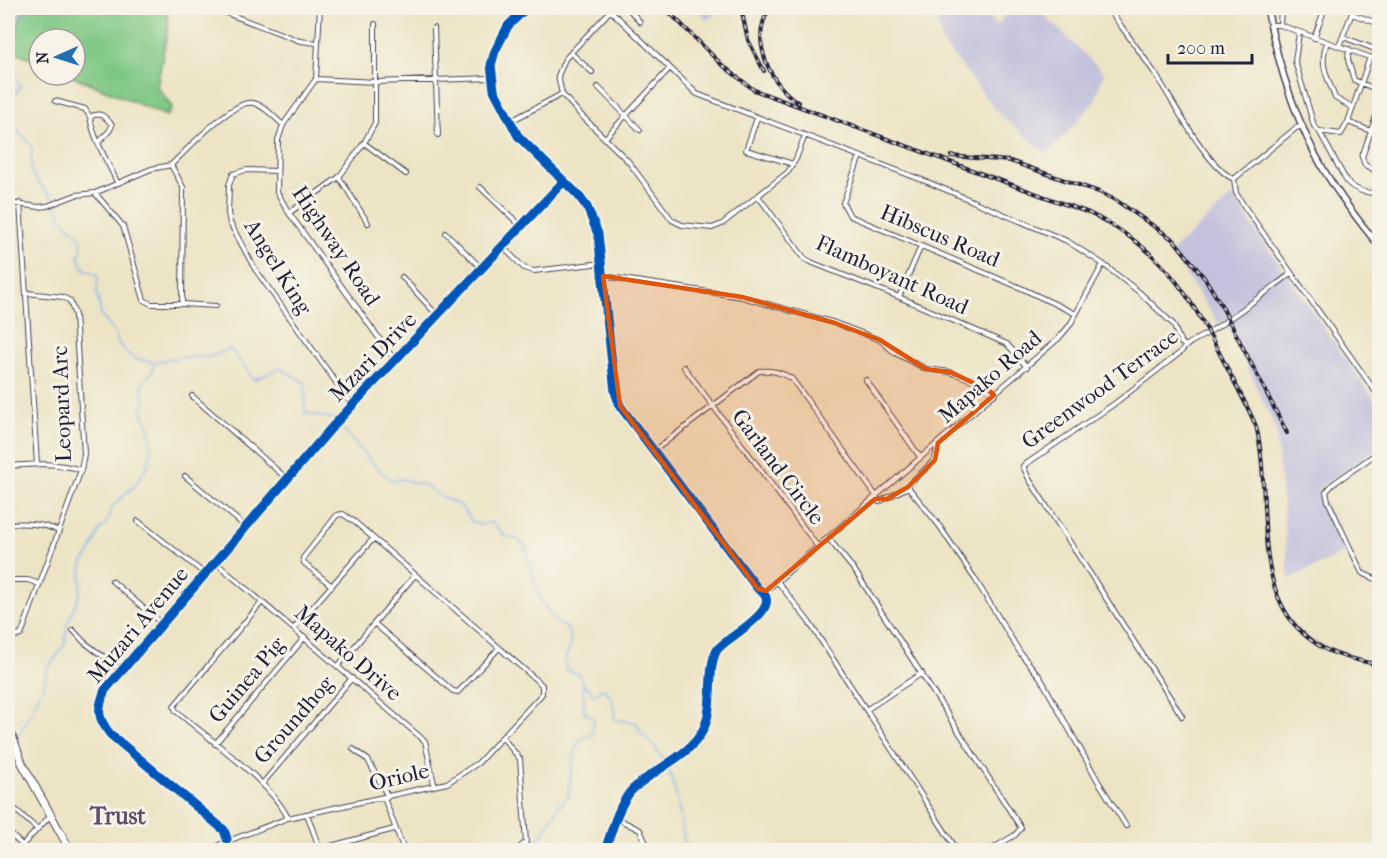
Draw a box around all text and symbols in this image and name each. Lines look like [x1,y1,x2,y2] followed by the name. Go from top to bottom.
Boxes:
[27,27,87,87] north arrow
[1168,27,1252,65] scale bar
[1177,38,1225,59] text: 200 m
[33,50,52,64] text: N
[286,181,386,312] street label: Highway Road
[876,199,1005,273] street label: Hibscus Road
[238,214,318,320] street label: Angel King
[812,230,973,321] street label: Flamboyant Road
[324,307,422,407] street label: Mzari Drive
[1017,323,1183,455] street label: Greenwood Terrace
[933,324,1048,429] street label: Mapako Road
[47,345,77,463] street label: Leopard Arc
[726,404,830,530] street label: Garland Circle
[82,561,194,688] street label: Muzari Avenue
[289,600,407,707] street label: Mapako Drive
[203,631,291,728] street label: Guinea Pig
[249,671,339,769] street label: Groundhog
[366,757,432,797] street label: Oriole
[89,802,146,830] district label: Trust

